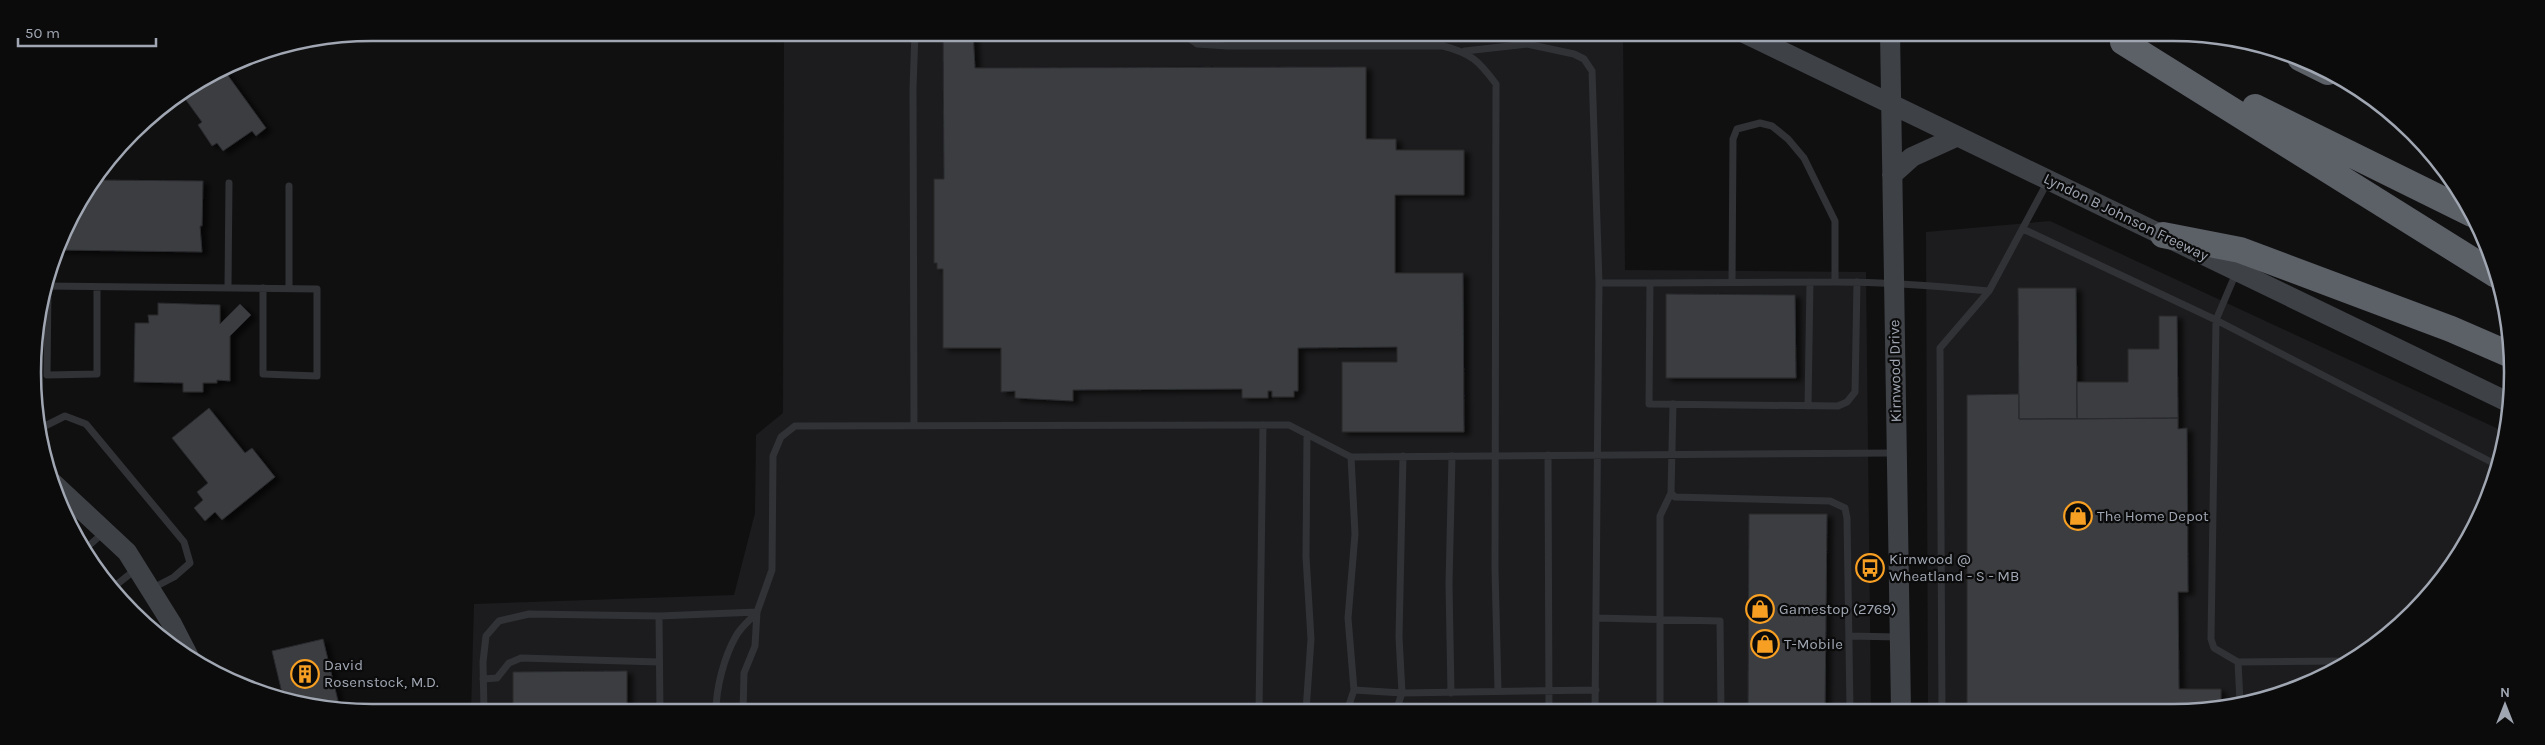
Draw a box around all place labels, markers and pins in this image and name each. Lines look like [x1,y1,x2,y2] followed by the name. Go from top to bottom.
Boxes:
[2063,501,2093,531] shop icon: The Home Depot
[2097,507,2209,525] place label: The Home Depot
[1889,550,2019,585] place label: Kirnwood @ Wheatland - S - MB
[1855,553,1885,583] bus stop icon: Kirnwood @ Wheatland - S - MB
[1745,594,1775,624] shop icon: Gamestop (2769)
[1779,600,1896,618] place label: Gamestop (2769)
[1750,629,1780,659] shop icon: T-Mobile
[1784,635,1843,653] place label: T-Mobile
[324,656,439,691] place label: David Rosenstock, M.D.
[290,659,320,689] building icon: David Rosenstock, M.D.

